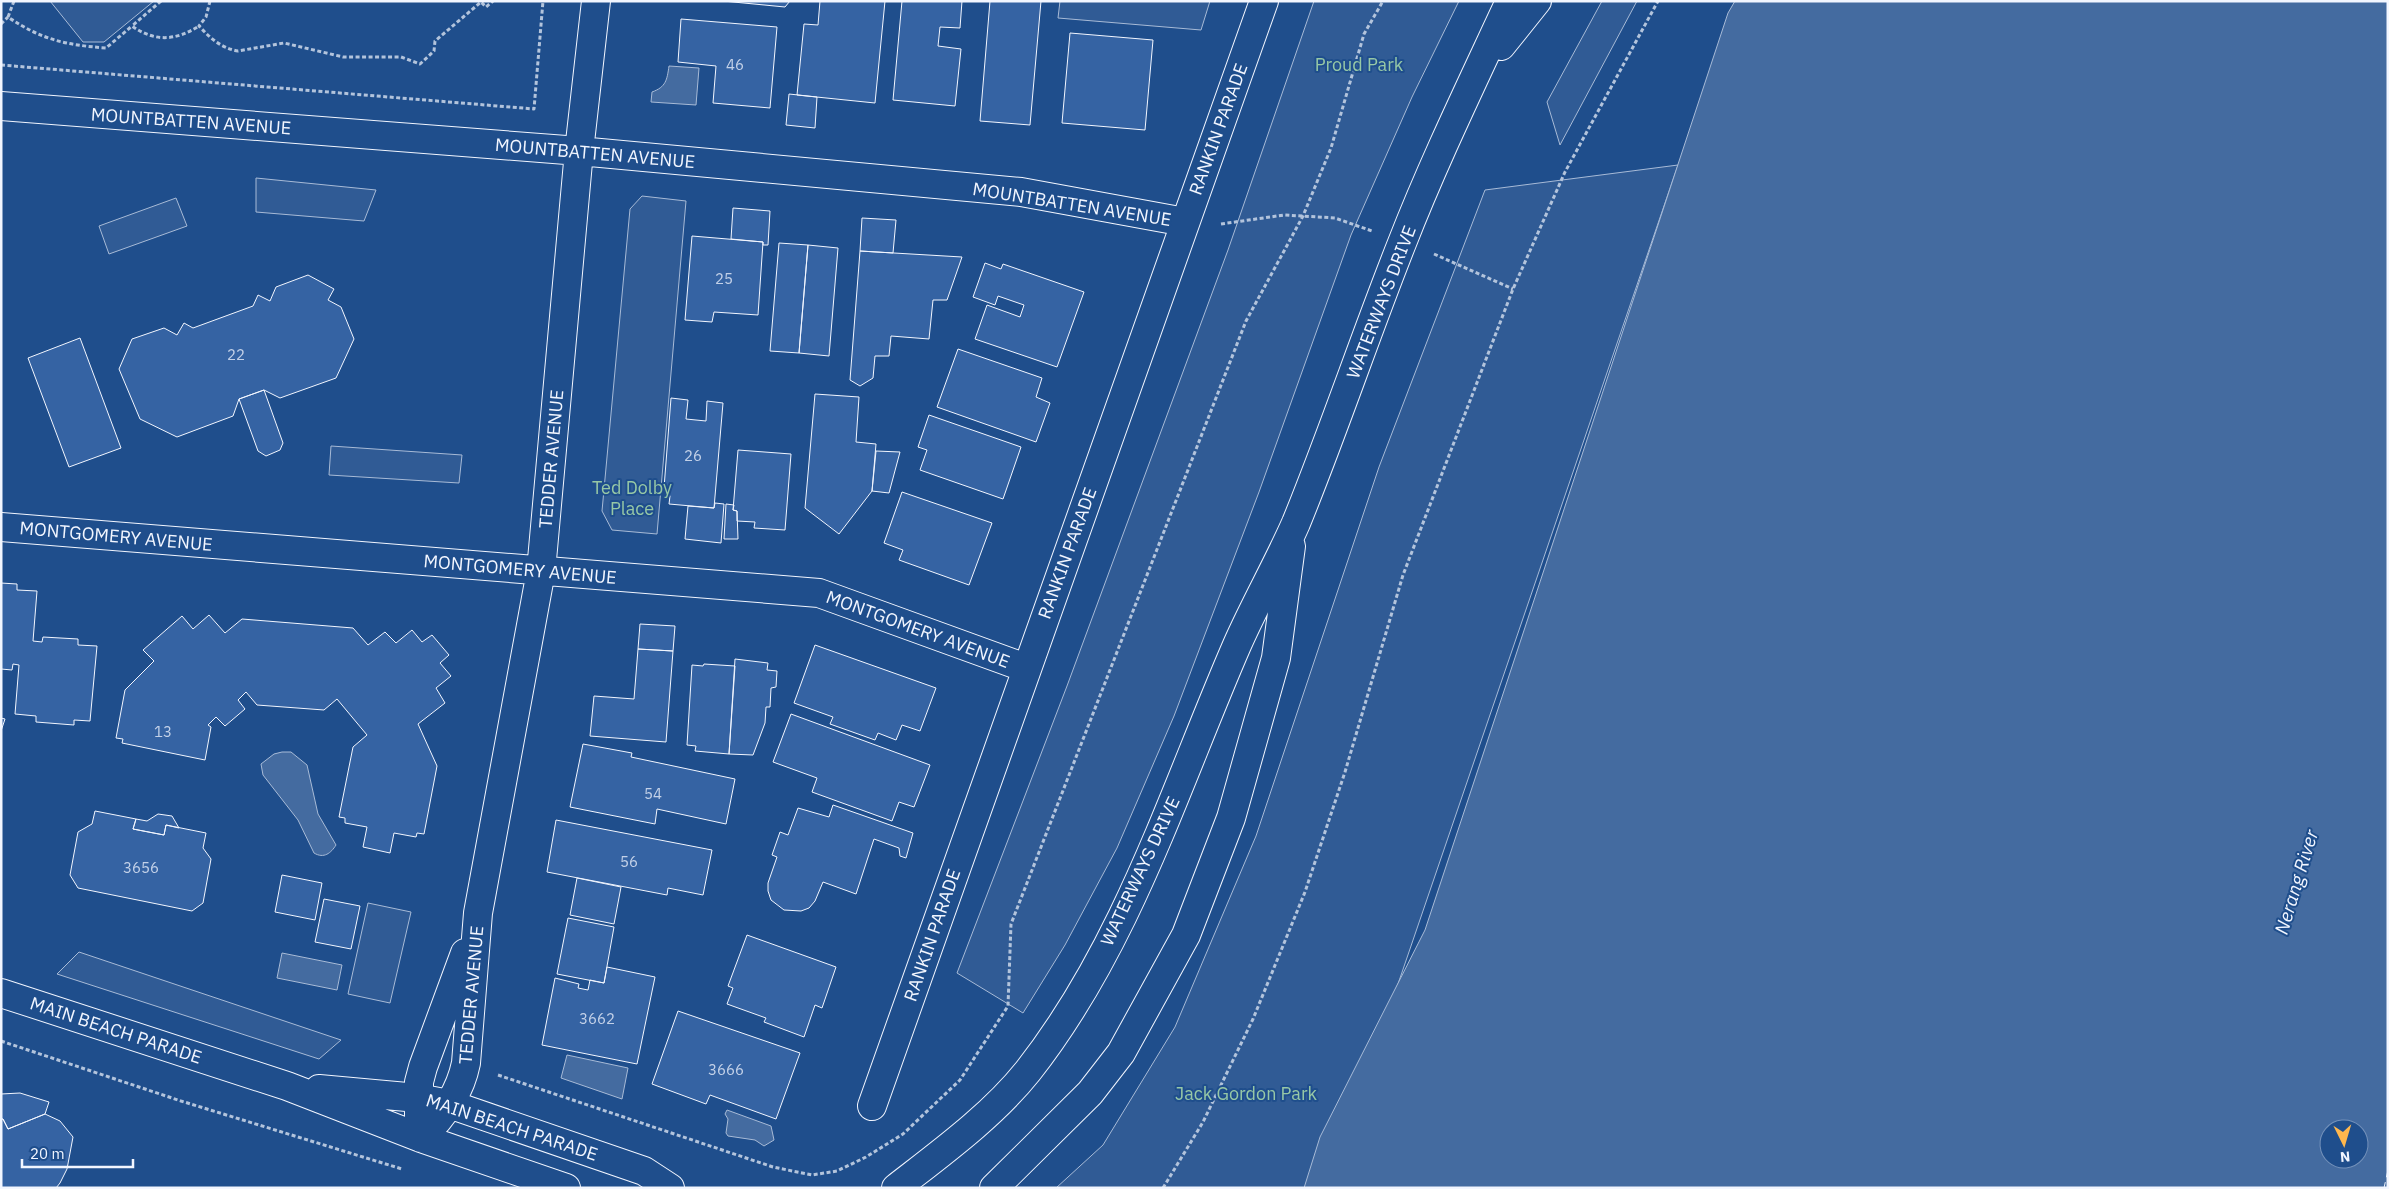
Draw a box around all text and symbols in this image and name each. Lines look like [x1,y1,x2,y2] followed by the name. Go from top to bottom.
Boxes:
[1315,53,1404,76] park label: Proud Park
[726,55,744,74] house number: 46
[1183,60,1253,198] street label: RANKIN PARADE
[90,103,292,139] street label: MOUNTBATTEN AVENUE
[494,133,696,173] street label: MOUNTBATTEN AVENUE
[971,177,1173,231] street label: MOUNTBATTEN AVENUE
[1341,222,1421,382] street label: WATERWAYS DRIVE
[715,269,733,288] house number: 25
[227,345,245,364] house number: 22
[533,389,569,529] street label: TEDDER AVENUE
[684,446,702,465] house number: 26
[592,476,672,520] park label: Ted Dolby Place
[1032,484,1102,622] street label: RANKIN PARADE
[18,516,214,556] street label: MONTGOMERY AVENUE
[422,549,618,589] street label: MONTGOMERY AVENUE
[823,585,1013,673] street label: MONTGOMERY AVENUE
[154,722,172,741] house number: 13
[644,784,662,803] house number: 54
[1095,793,1185,949] street label: WATERWAYS DRIVE
[2269,826,2324,937] water label: Nerang River
[620,852,638,871] house number: 56
[123,858,159,877] house number: 3656
[899,866,965,1004] street label: RANKIN PARADE
[453,925,489,1065] street label: TEDDER AVENUE
[27,991,205,1069] street label: MAIN BEACH PARADE
[579,1009,615,1028] house number: 3662
[708,1060,744,1079] house number: 3666
[1175,1082,1318,1105] park label: Jack Gordon Park
[423,1088,601,1166] street label: MAIN BEACH PARADE
[2319,1119,2369,1169] north arrow
[22,1136,134,1168] scale bar
[30,1144,65,1163] text: 20 m
[2339,1148,2351,1166] text: N

